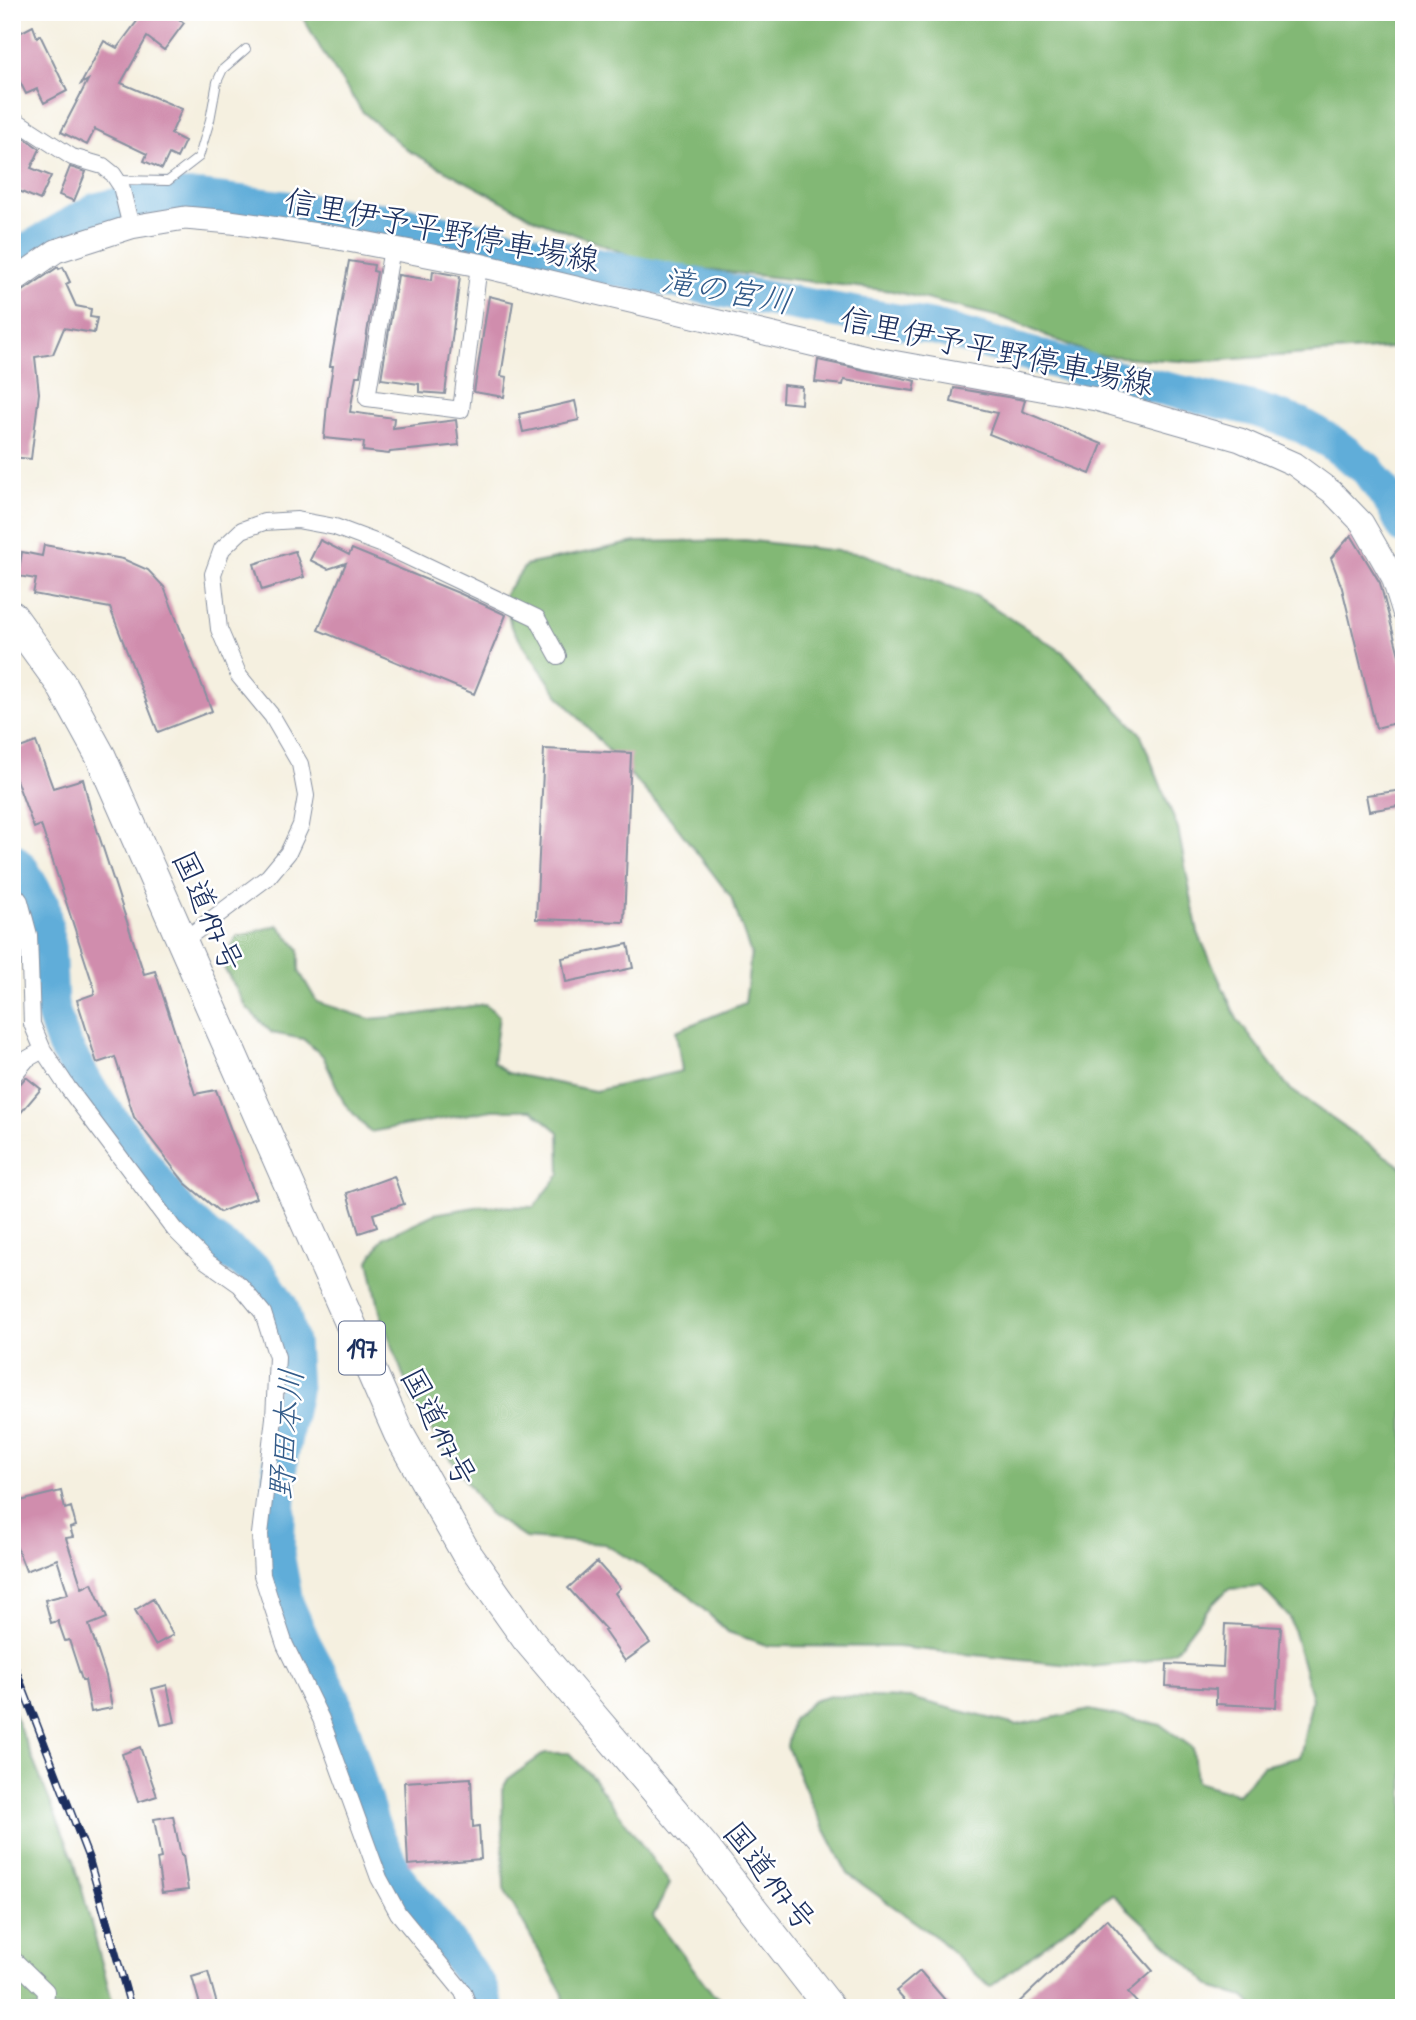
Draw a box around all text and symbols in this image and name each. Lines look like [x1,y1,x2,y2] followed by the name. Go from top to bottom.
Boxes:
[280,180,603,287] street label: 信里伊予平野停車場線
[657,259,795,329] water label: 滝の宮川
[835,298,1158,411] street label: 信里伊予平野停車場線
[157,844,253,981] street label: 国道197号
[339,1322,385,1374] road number: 197
[386,1360,486,1497] street label: 国道197号
[259,1367,319,1502] water label: 野田本川
[709,1813,825,1943] street label: 国道197号

